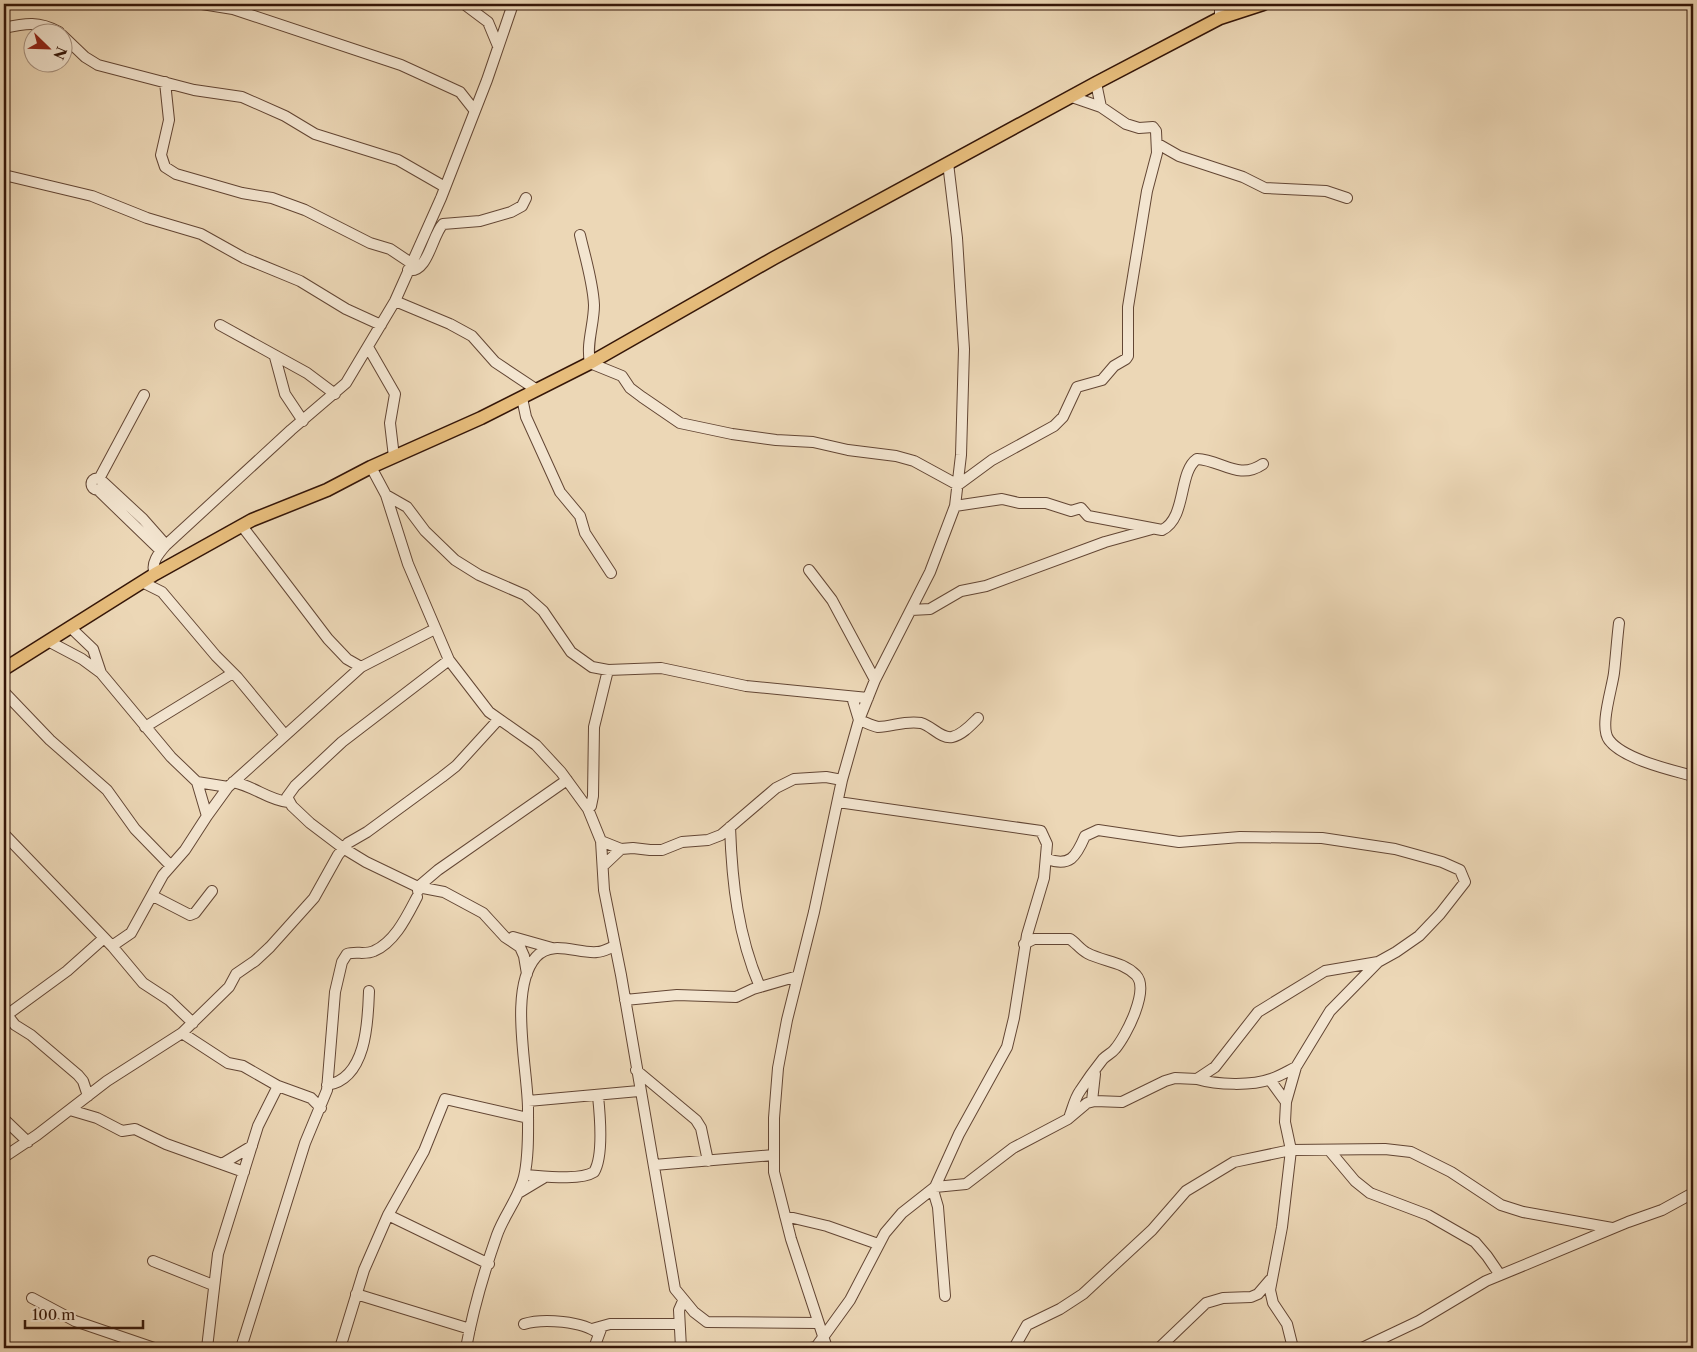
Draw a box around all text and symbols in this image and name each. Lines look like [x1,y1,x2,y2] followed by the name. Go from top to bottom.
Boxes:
[22,22,72,72] north arrow
[49,44,71,62] text: N
[25,1297,142,1329] scale bar
[32,1305,75,1324] text: 100 m

